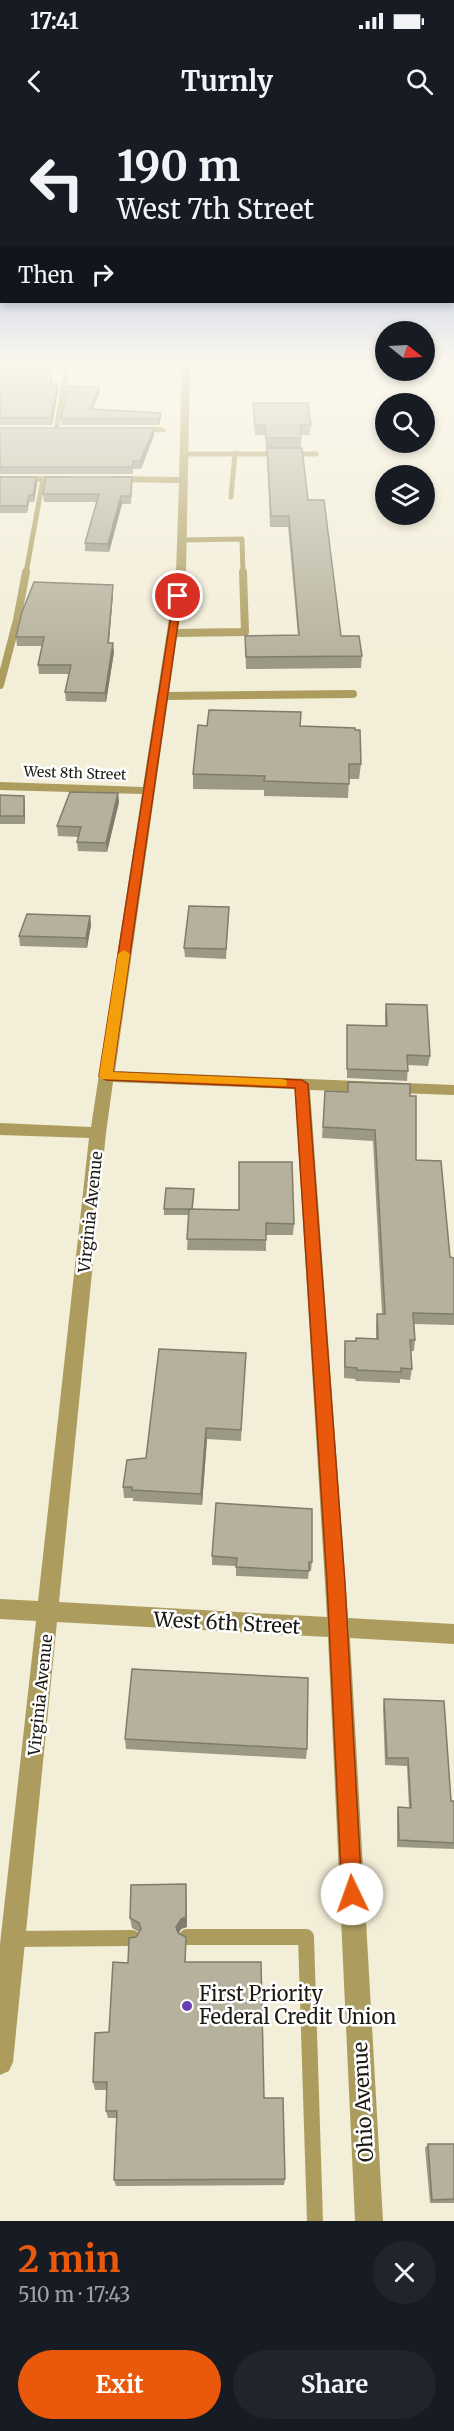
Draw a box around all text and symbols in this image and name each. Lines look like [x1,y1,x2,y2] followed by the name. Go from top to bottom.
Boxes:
[30,7,79,35] text: 17:41
[181,64,273,98] text: Turnly
[18,65,51,98] icon: back
[403,65,436,98] icon: search
[117,140,240,192] text: 190 m
[18,144,96,222] icon: left
[117,192,314,226] text: West 7th Street
[86,258,119,291] icon: right
[18,261,74,289] text: Then
[375,321,435,381] north arrow
[375,321,435,525] map controls
[375,393,435,453] button: search
[375,465,435,525] button: layers
[152,570,203,621] pin
[161,579,194,612] icon: arrive
[22,762,127,784] street label: West 8th Street
[74,1150,106,1275] street label: Virginia Avenue
[152,1606,301,1639] street label: West 6th Street
[24,1633,56,1758] street label: Virginia Avenue
[320,1862,384,1926] position arrow
[199,1981,396,2029] place label: First Priority Federal Credit Union
[180,1999,194,2013] marker: First Priority Federal Credit Union
[347,2041,378,2163] street label: Ohio Avenue
[18,2237,121,2282] text: 2 min
[373,2241,436,2304] button: close
[18,2282,130,2307] text: 510 m · 17:43
[18,2350,221,2419] button: Exit
[233,2350,436,2419] button: Share

